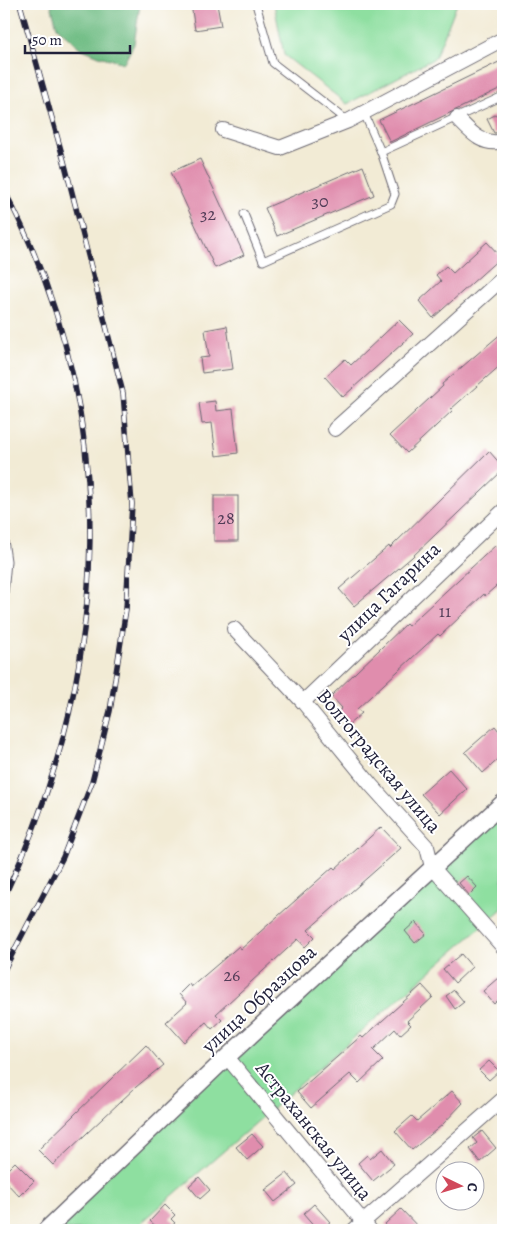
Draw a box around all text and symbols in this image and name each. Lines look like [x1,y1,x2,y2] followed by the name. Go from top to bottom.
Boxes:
[25,22,130,54] scale bar
[32,30,62,50] text: 50 m
[311,189,329,213] house number: 30
[200,202,216,226] house number: 32
[217,506,235,530] house number: 28
[331,535,447,649] street label: улица Гагарина
[439,599,451,623] house number: 11
[311,683,448,839] street label: Волгоградская улица
[195,938,323,1060] street label: улица Образцова
[224,963,240,987] house number: 26
[249,1055,379,1207] street label: Астраханская улица
[434,1162,484,1212] north arrow
[463,1182,482,1193] text: С

